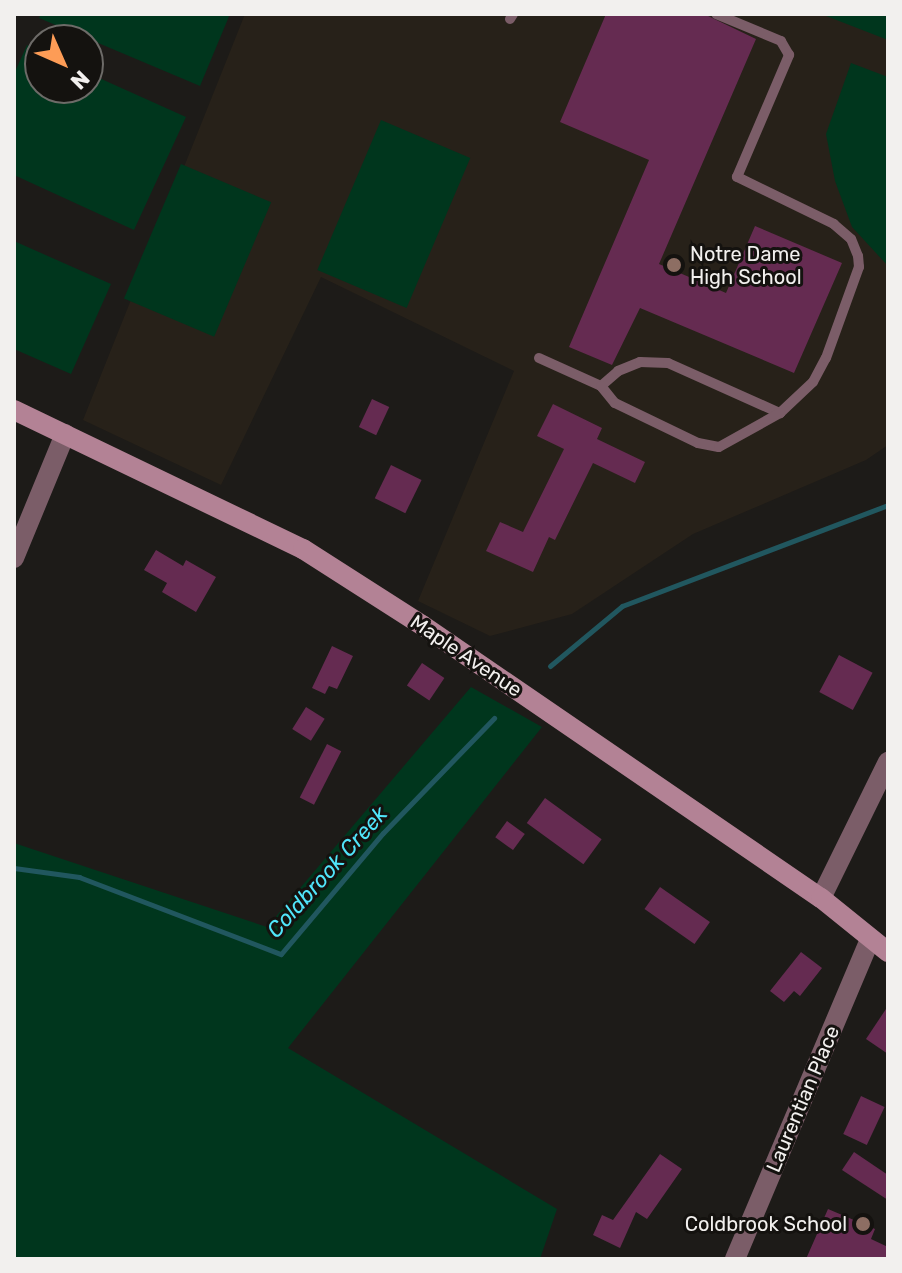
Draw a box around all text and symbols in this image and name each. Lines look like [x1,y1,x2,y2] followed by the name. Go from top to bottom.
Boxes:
[24,24,104,104] north arrow
[65,65,95,95] text: N
[690,242,802,289] place label: Notre Dame High School
[665,256,683,274] marker: Notre Dame High School
[405,610,527,702] street label: Maple Avenue
[261,801,393,943] water label: Coldbrook Creek
[761,1022,845,1176] street label: Laurentian Place
[684,1212,847,1236] place label: Coldbrook School
[854,1215,872,1233] marker: Coldbrook School

